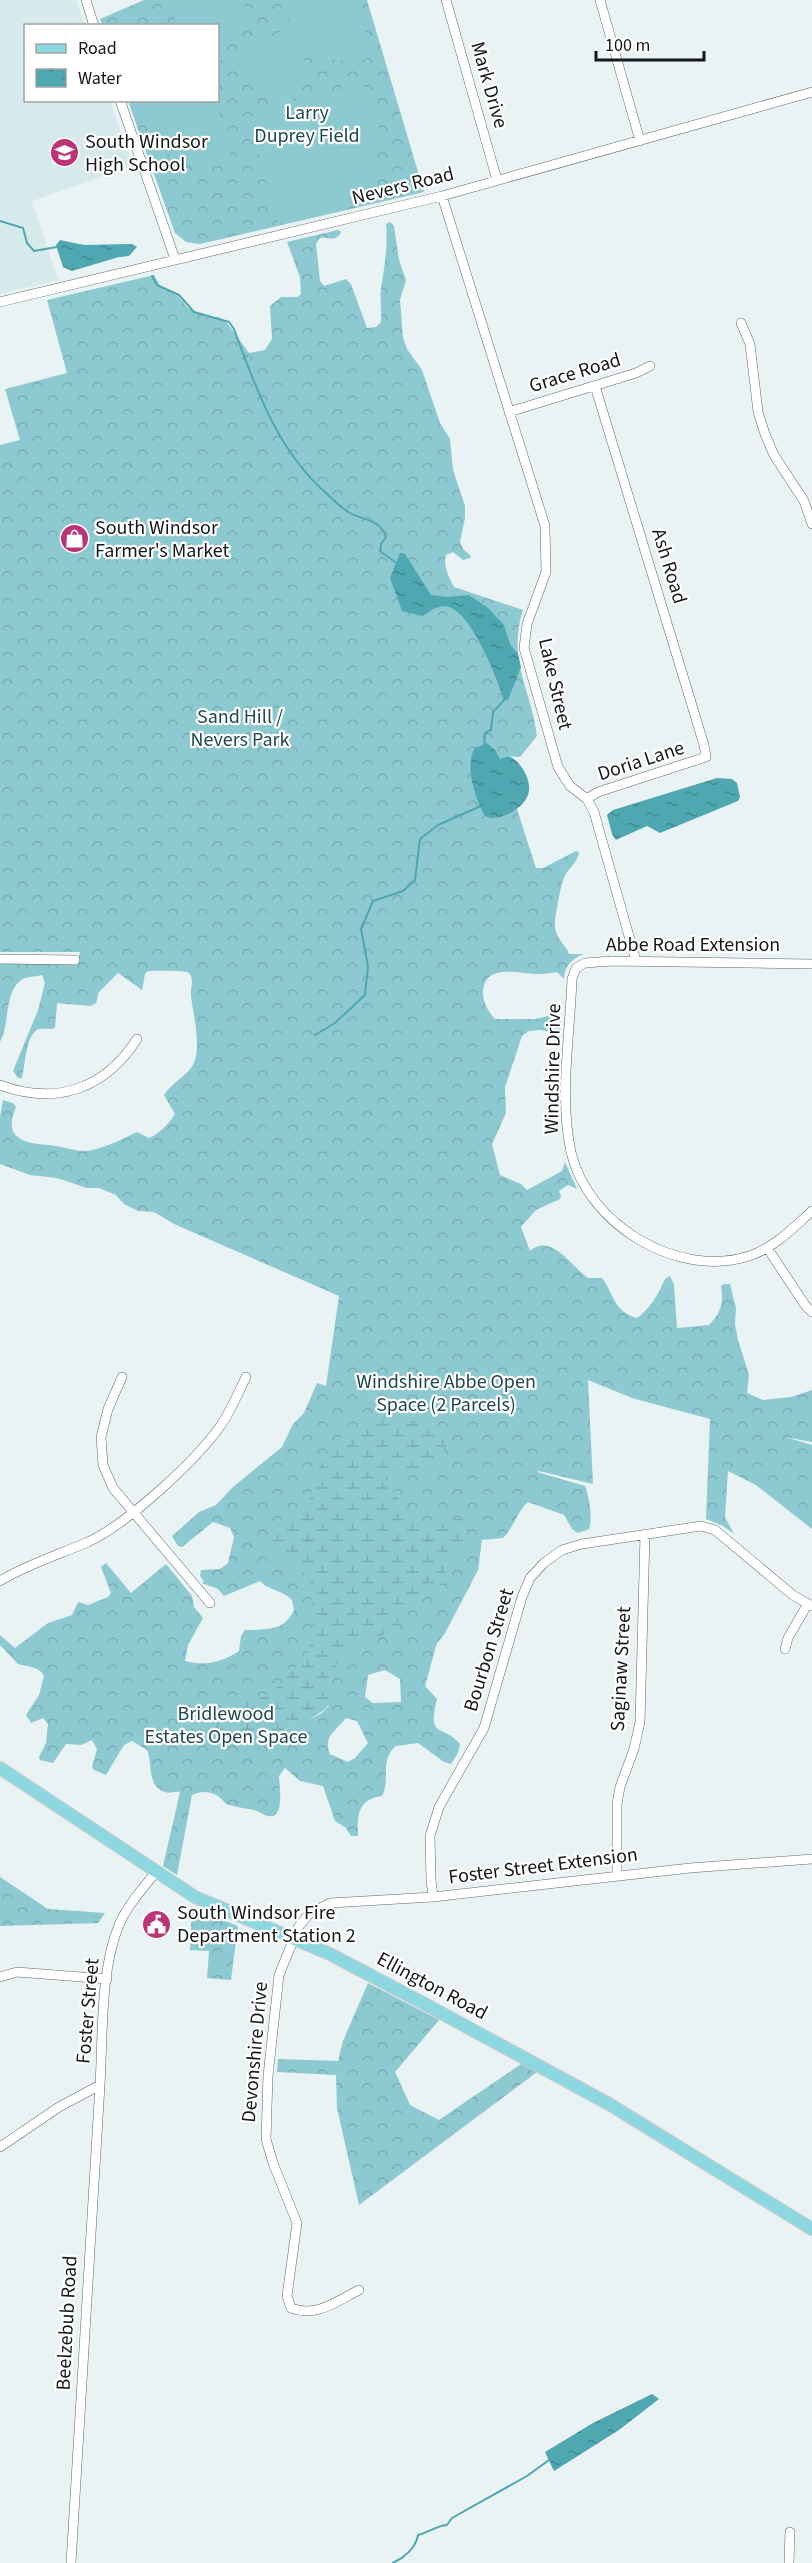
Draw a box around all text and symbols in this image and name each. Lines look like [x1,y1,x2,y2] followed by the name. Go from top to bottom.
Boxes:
[24,24,219,102] legend
[596,24,704,62] scale bar
[605,33,650,58] text: 100 m
[78,36,117,61] text: Road
[463,38,515,132] street label: Mark Drive
[78,66,122,91] text: Water
[254,99,360,150] park label: Larry Duprey Field
[85,128,208,179] place label: South Windsor High School
[48,137,80,169] school or university icon: South Windsor High School
[349,160,457,212] street label: Nevers Road
[526,346,624,400] street label: Grace Road
[95,514,229,565] place label: South Windsor Farmer's Market
[58,523,90,555] shop icon: South Windsor Farmer's Market
[644,525,694,607] street label: Ash Road
[531,635,579,733] street label: Lake Street
[191,703,289,754] park label: Sand Hill / Nevers Park
[594,734,688,788] street label: Doria Lane
[606,931,780,959] street label: Abbe Road Extension
[538,1003,568,1135] street label: Windshire Drive
[356,1368,536,1419] park label: Windshire Abbe Open Space (2 Parcels)
[457,1585,521,1715] street label: Bourbon Street
[604,1605,638,1732] street label: Saginaw Street
[145,1700,308,1751] park label: Bridlewood Estates Open Space
[447,1840,639,1892] street label: Foster Street Extension
[177,1899,356,1950] place label: South Windsor Fire Department Station 2
[140,1909,172,1941] public building icon: South Windsor Fire Department Station 2
[372,1945,492,2027] street label: Ellington Road
[69,1957,107,2065] street label: Foster Street
[235,1980,275,2124] street label: Devonshire Drive
[49,2255,85,2391] street label: Beelzebub Road

